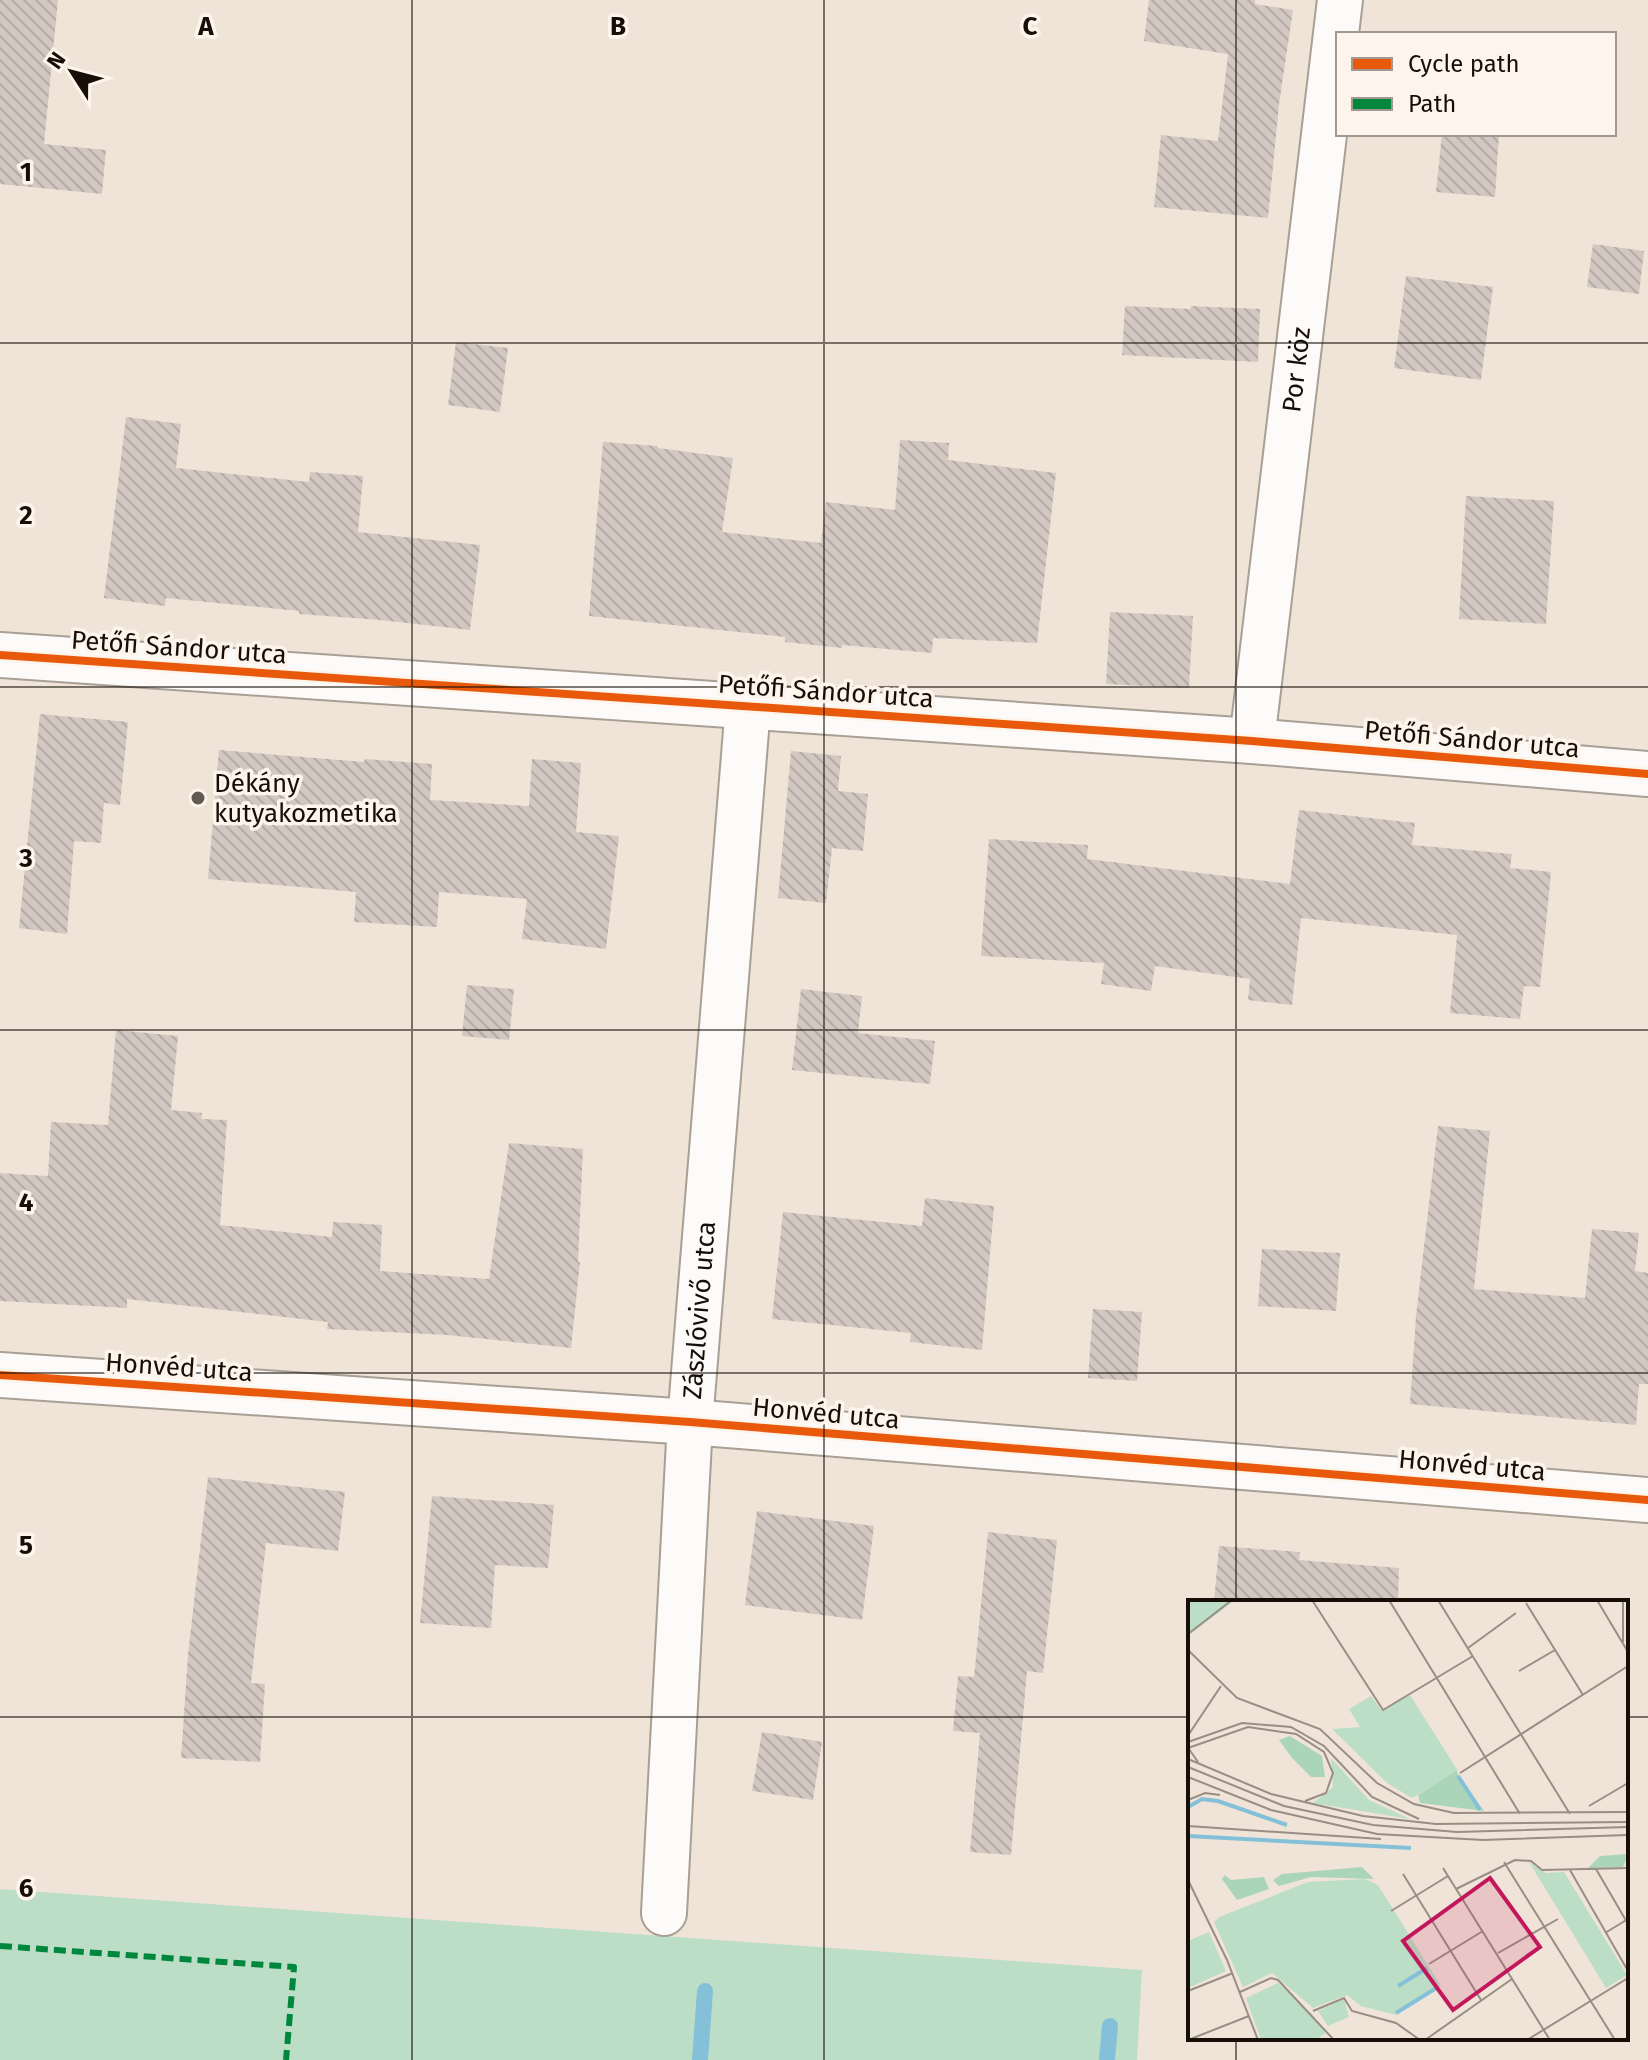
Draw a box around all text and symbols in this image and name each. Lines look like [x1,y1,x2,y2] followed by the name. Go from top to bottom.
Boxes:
[197,11,214,42] text: A
[610,11,626,42] text: B
[1023,11,1038,42] text: C
[32,32,112,112] north arrow
[1336,32,1616,136] legend
[41,47,71,74] text: N
[1408,50,1520,78] text: Cycle path
[1408,90,1456,118] text: Path
[20,157,32,188] text: 1
[1276,325,1317,414] street label: Por köz
[19,500,33,531] text: 2
[70,624,288,671] street label: Petőfi Sándor utca
[717,668,935,715] street label: Petőfi Sándor utca
[1363,715,1581,764] street label: Petőfi Sándor utca
[214,768,398,829] place label: Dékány kutyakozmetika
[189,789,207,807] marker: Dékány kutyakozmetika
[18,843,33,874] text: 3
[19,1187,34,1218] text: 4
[677,1220,722,1400] street label: Zászlóvivő utca
[104,1347,254,1388] street label: Honvéd utca
[751,1392,901,1435] street label: Honvéd utca
[1397,1444,1547,1487] street label: Honvéd utca
[19,1530,33,1561] text: 5
[1188,1600,1628,2040] inset map
[19,1873,34,1904] text: 6

